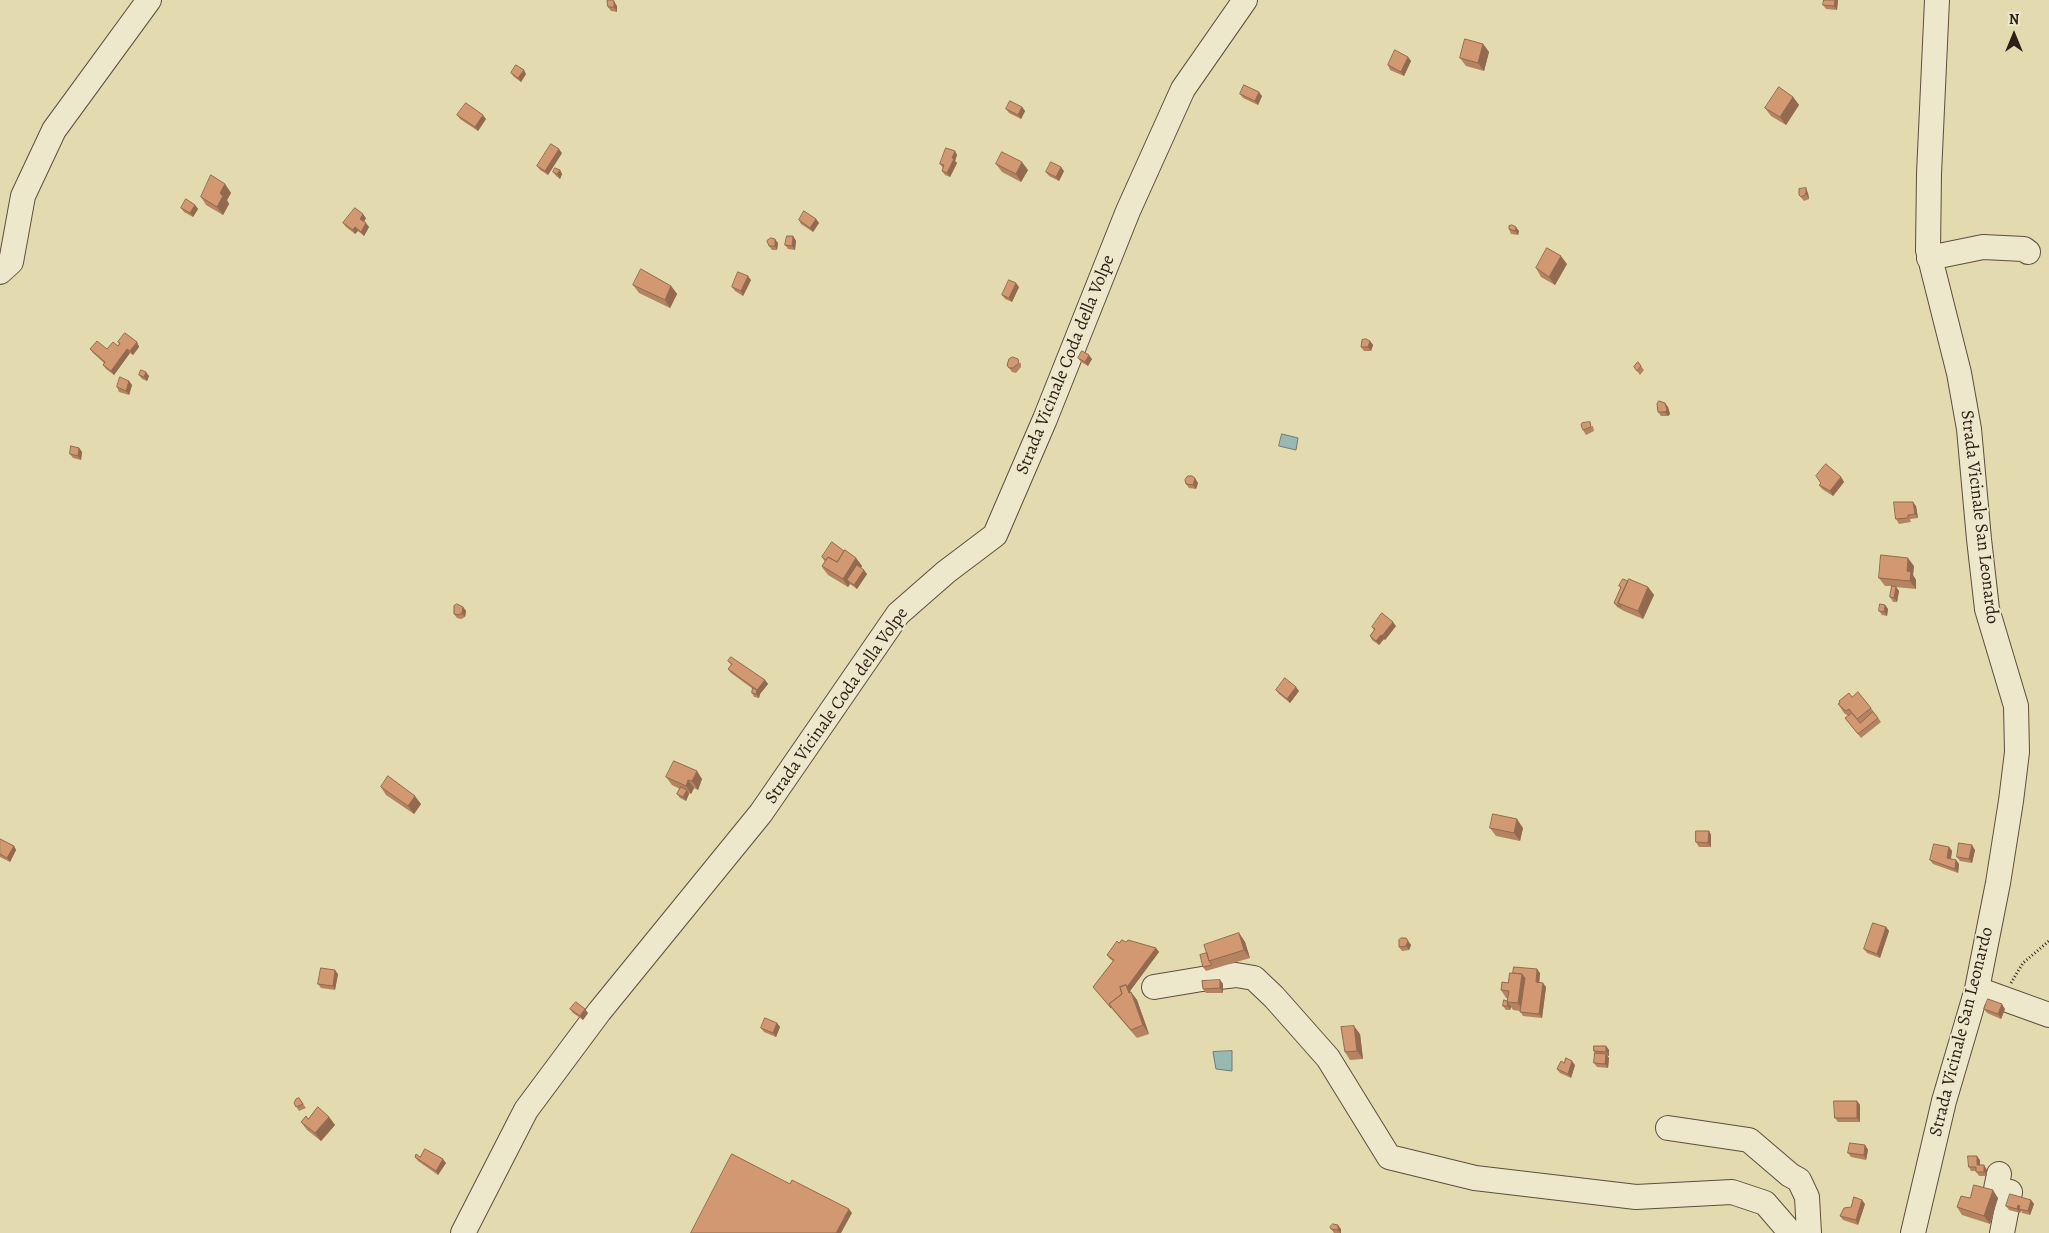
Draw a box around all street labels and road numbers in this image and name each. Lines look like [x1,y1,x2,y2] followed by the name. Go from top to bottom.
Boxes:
[1012,252,1120,478] street label: Strada Vicinale Coda della Volpe
[1955,409,2003,625] street label: Strada Vicinale San Leonardo
[761,604,913,808] street label: Strada Vicinale Coda della Volpe
[1925,925,1999,1139] street label: Strada Vicinale San Leonardo

